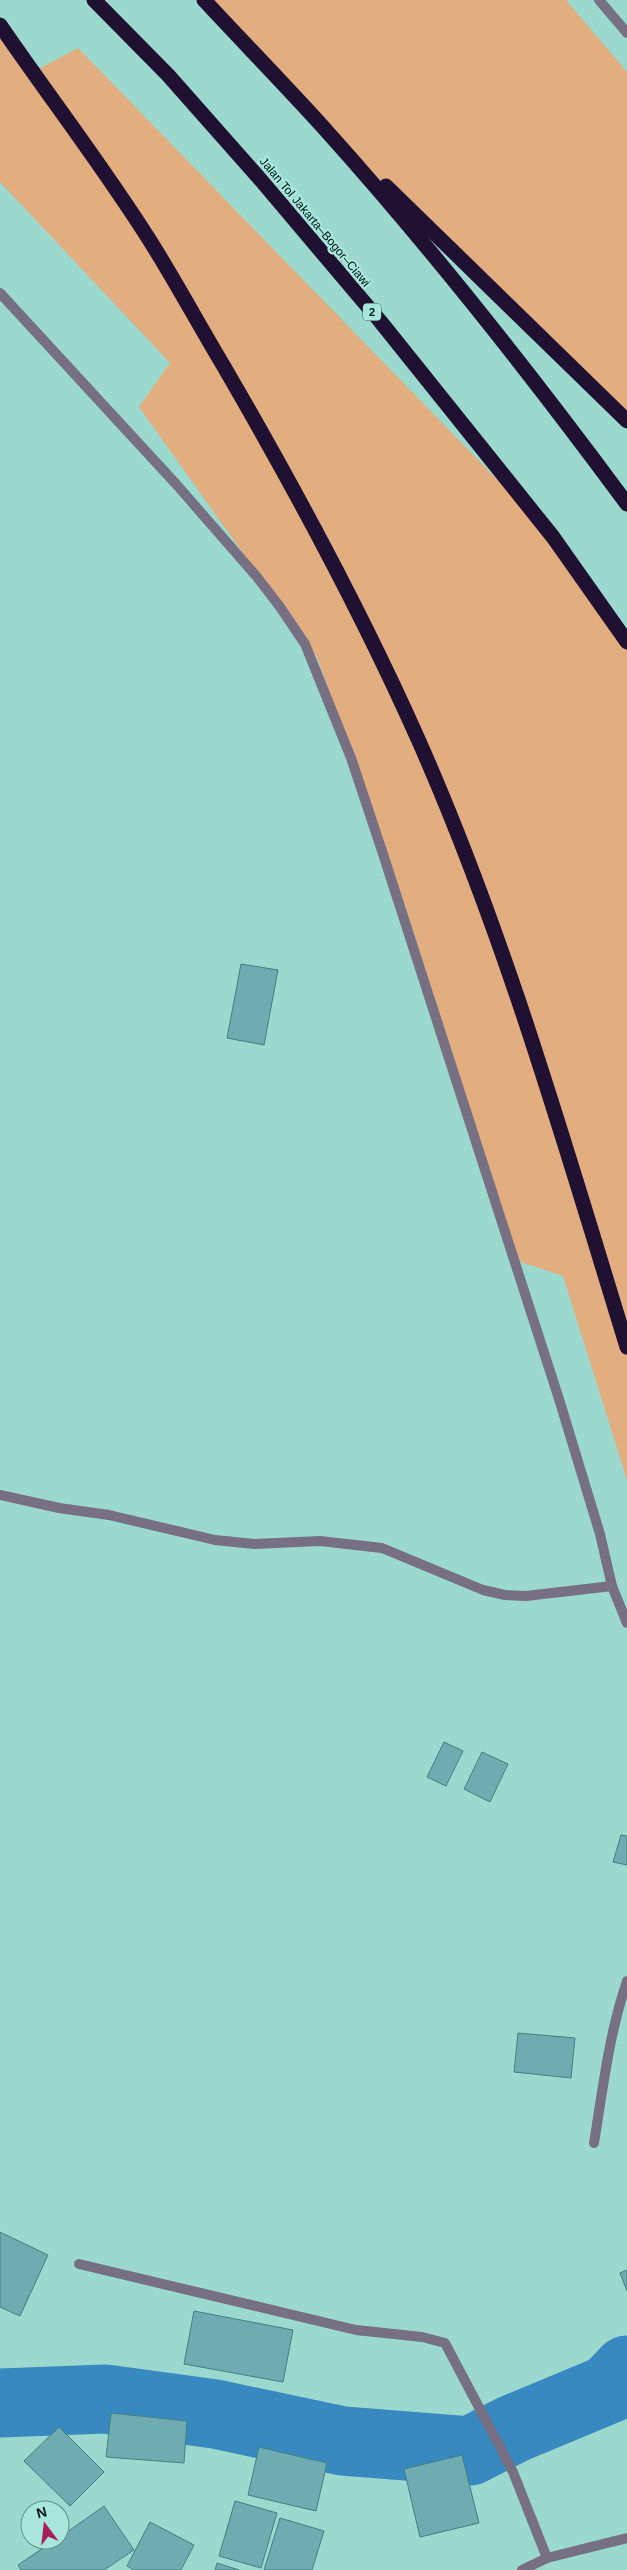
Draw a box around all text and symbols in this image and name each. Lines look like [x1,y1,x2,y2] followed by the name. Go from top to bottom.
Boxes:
[257,154,373,290] street label: Jalan Tol Jakarta–Bogor–Ciawi
[363,304,381,320] road number: 2
[20,2500,70,2550] north arrow
[35,2503,49,2521] text: N

